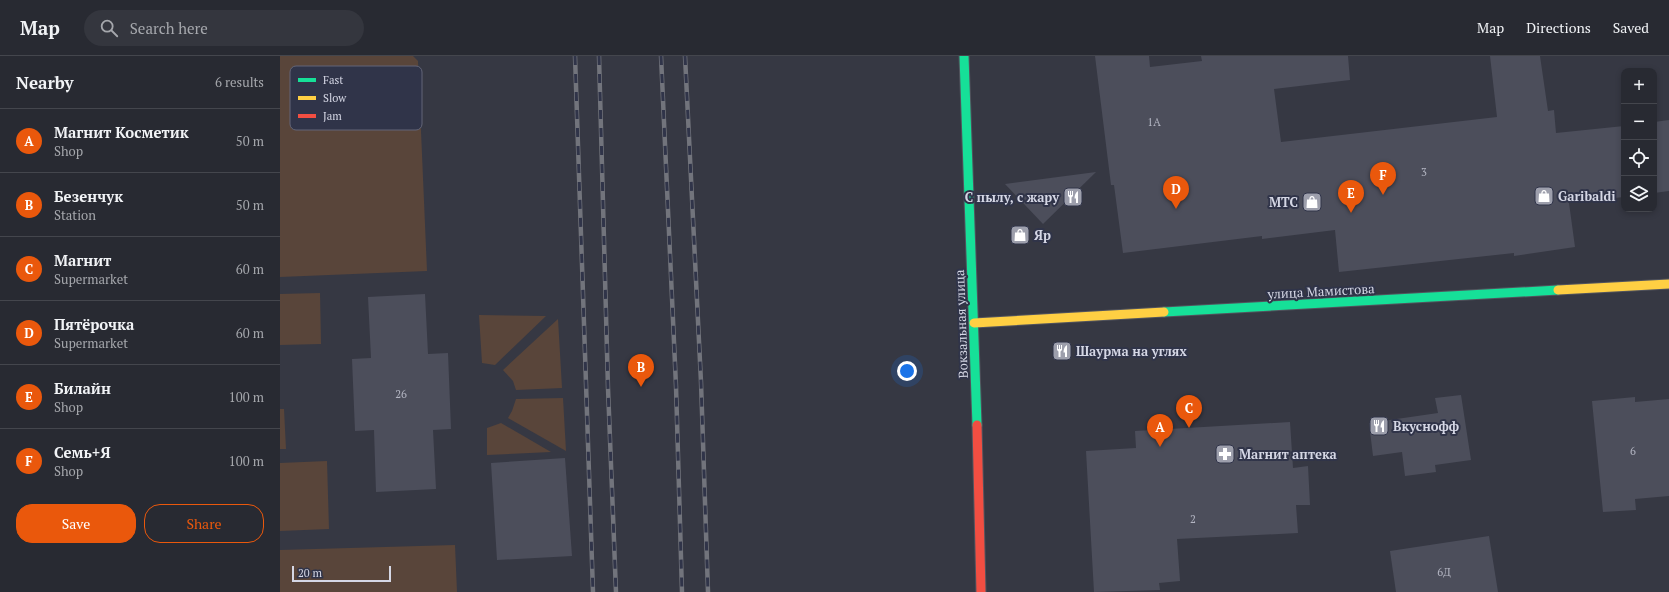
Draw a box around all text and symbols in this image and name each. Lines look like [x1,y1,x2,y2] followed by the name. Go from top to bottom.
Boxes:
[84,10,364,46] search box
[20,15,60,40] text: Map
[98,17,120,39] icon: search
[130,18,208,38] text: Search here
[1477,18,1504,37] text: Map
[1526,18,1591,37] text: Directions
[1613,18,1649,37] text: Saved
[290,66,422,130] legend
[1621,68,1657,212] map controls
[1621,68,1657,104] button: +
[16,71,74,94] text: Nearby
[215,73,264,91] text: 6 results
[323,73,343,87] text: Fast
[323,91,347,105] text: Slow
[1621,104,1657,140] button: −
[323,109,342,123] text: Jam
[1147,115,1161,129] house number: 1А
[54,122,189,142] text: Магнит Косметик
[24,132,34,150] text: A
[236,132,264,150] text: 50 m
[1621,140,1657,176] button: locate
[54,142,83,160] text: Shop
[1370,162,1396,195] pin: F
[1421,165,1427,179] house number: 3
[1163,176,1189,209] pin: D
[1621,176,1657,212] button: layers
[1338,180,1364,213] pin: E
[1533,185,1555,207] shop icon: Garibaldi
[54,186,123,206] text: Безенчук
[1062,186,1084,208] restaurant icon: С пылу, с жару
[1558,187,1616,205] place label: Garibaldi
[965,188,1060,206] place label: С пылу, с жару
[1301,191,1323,213] shop icon: МТС
[1269,193,1298,211] place label: МТС
[25,196,33,214] text: B
[236,196,264,214] text: 50 m
[54,206,96,224] text: Station
[1009,224,1031,246] shop icon: Яр
[1034,226,1051,244] place label: Яр
[54,250,111,270] text: Магнит
[25,260,33,278] text: C
[236,260,264,278] text: 60 m
[950,269,972,379] street label: Вокзальная улица
[54,270,128,288] text: Supermarket
[1266,279,1375,303] street label: улица Мамистова
[54,314,134,334] text: Пятёрочка
[24,324,34,342] text: D
[236,324,264,342] text: 60 m
[54,334,128,352] text: Supermarket
[1051,340,1073,362] restaurant icon: Шаурма на углях
[1076,342,1187,360] place label: Шаурма на углях
[628,354,654,387] pin: B
[897,361,917,381] your location
[54,378,111,398] text: Билайн
[395,387,407,401] house number: 26
[25,388,33,406] text: E
[229,388,264,406] text: 100 m
[1176,395,1202,428] pin: C
[54,398,83,416] text: Shop
[1147,414,1173,447] pin: A
[1368,415,1390,437] restaurant icon: Вкуснофф
[1393,417,1459,435] place label: Вкуснофф
[54,442,111,462] text: Семь+Я
[1214,443,1236,465] pharmacy icon: Магнит аптека
[1630,444,1636,458] house number: 6
[1239,445,1338,463] place label: Магнит аптека
[25,452,33,470] text: F
[229,452,264,470] text: 100 m
[54,462,83,480] text: Shop
[16,504,136,543] button: Save
[144,504,264,543] button: Share
[1190,512,1196,526] house number: 2
[292,564,391,583] scale bar
[1437,565,1451,579] house number: 6Д
[298,566,322,580] text: 20 m

